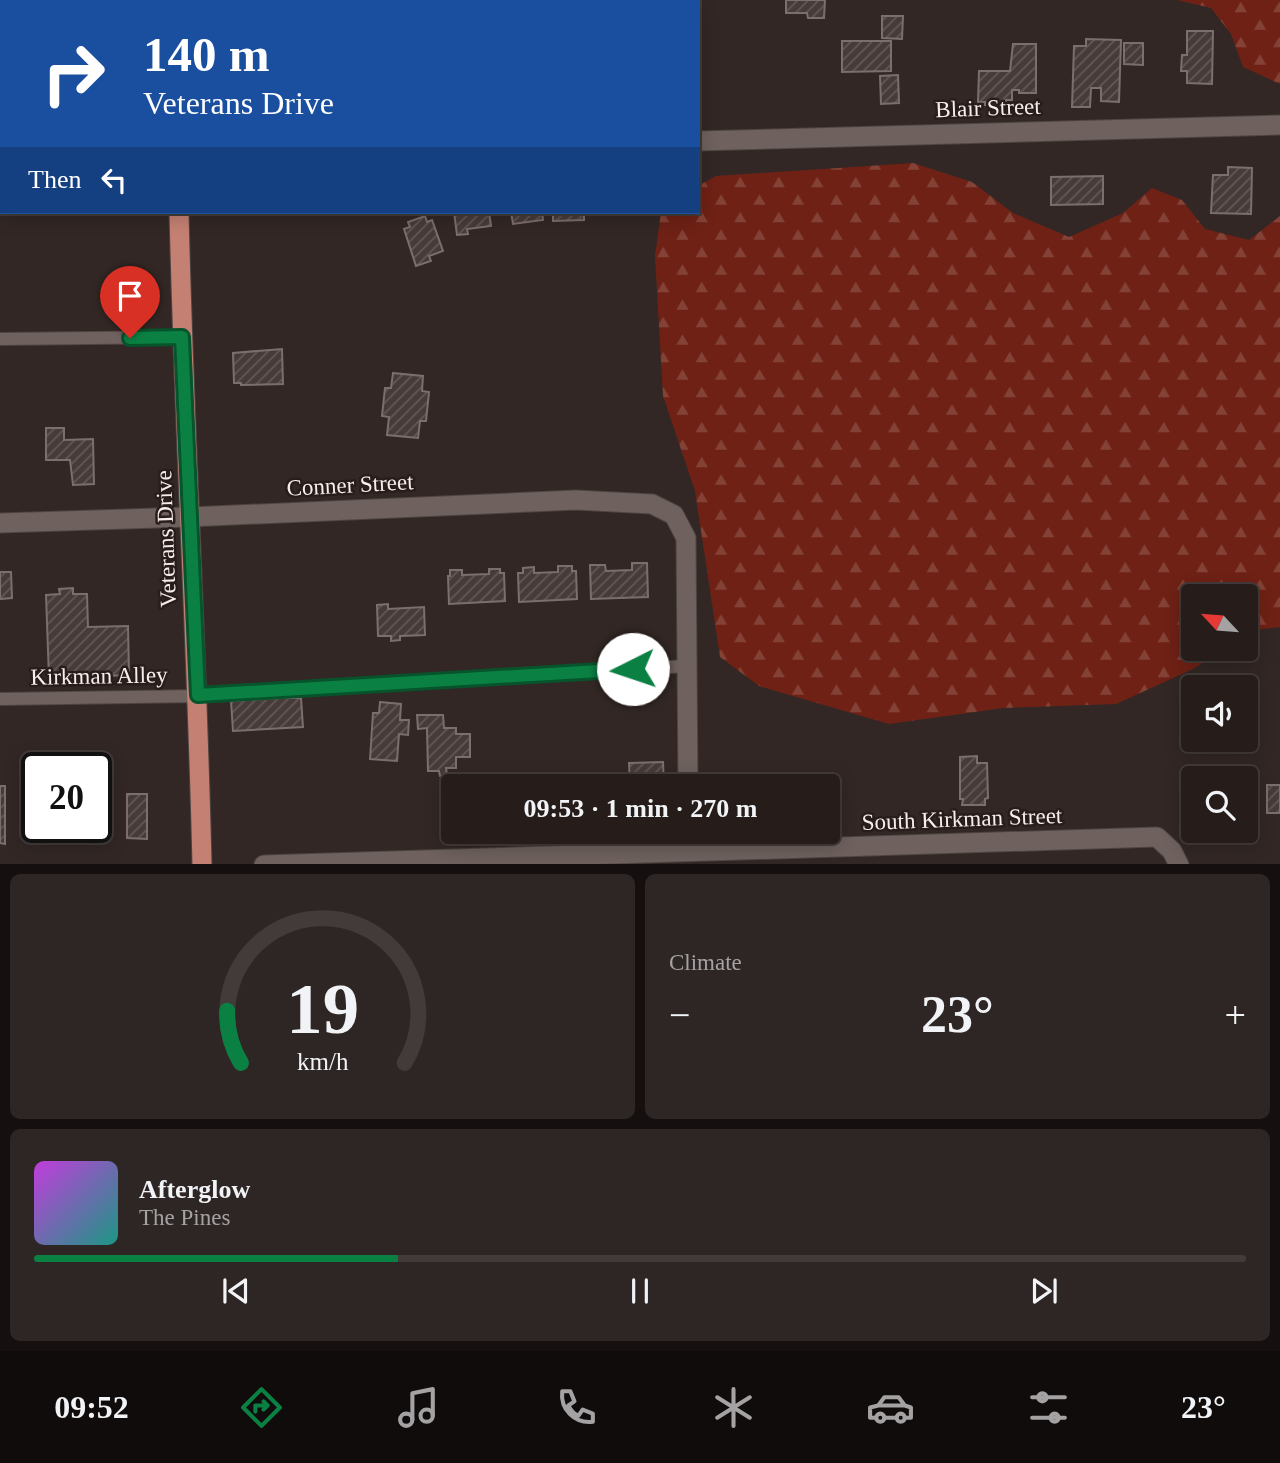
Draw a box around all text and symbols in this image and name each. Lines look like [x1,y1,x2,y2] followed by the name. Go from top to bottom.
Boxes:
[143,27,270,82] text: 140 m
[28,28,119,119] icon: right
[143,85,334,121] text: Veterans Drive
[935,94,1042,122] street label: Blair Street
[95,161,133,199] icon: left
[28,165,81,194] text: Then
[100,266,160,338] pin
[111,277,149,315] icon: arrive
[286,469,415,501] street label: Conner Street
[151,470,181,608] street label: Veterans Drive
[1181,584,1258,662] north arrow
[1181,584,1258,843] map controls
[596,632,670,706] position arrow
[30,662,168,690] street label: Kirkman Alley
[1181,675,1258,752] button: sound
[21,752,112,843] speed limit sign: 20
[1181,766,1258,843] button: search
[524,794,758,823] text: 09:53 · 1 min · 270 m
[861,803,1063,835] street label: South Kirkman Street
[669,950,742,975] text: Climate
[286,968,359,1049] text: 19
[921,986,994,1043] text: 23°
[669,994,690,1036] text: −
[1225,994,1246,1036] text: +
[297,1047,349,1074] text: km/h
[139,1175,250,1204] text: Afterglow
[139,1205,230,1230] text: The Pines
[217,1272,255,1310] icon: previous
[621,1272,659,1310] icon: pause
[1025,1272,1063,1310] icon: next
[237,1383,286,1432] icon: directions
[394,1383,443,1432] icon: music
[552,1383,601,1432] icon: phone
[709,1383,758,1432] icon: climate
[866,1383,915,1432] icon: car
[1024,1383,1073,1432] icon: filters
[54,1389,129,1425] text: 09:52
[1181,1389,1226,1425] text: 23°

